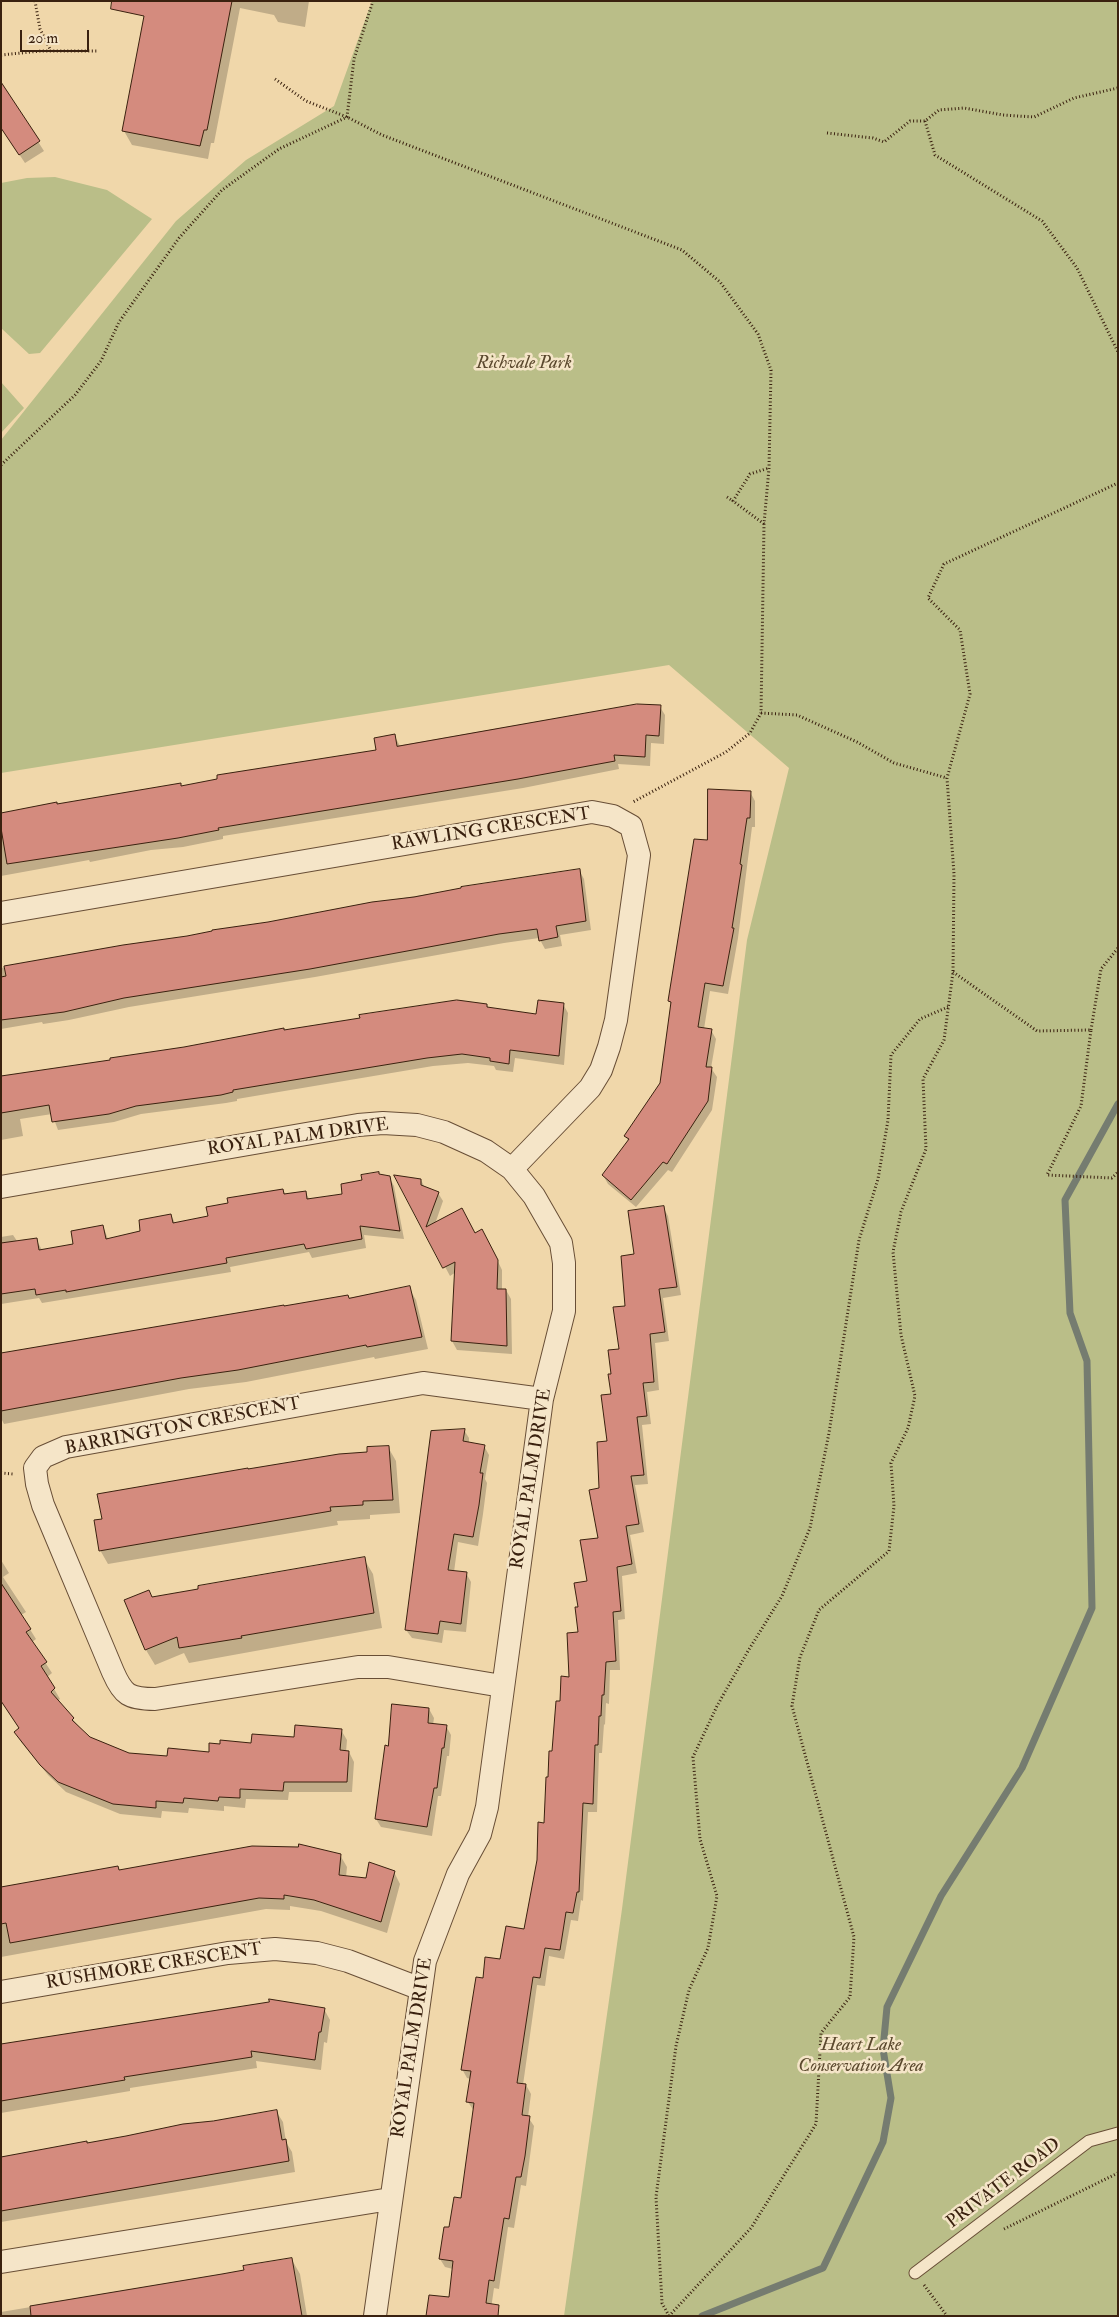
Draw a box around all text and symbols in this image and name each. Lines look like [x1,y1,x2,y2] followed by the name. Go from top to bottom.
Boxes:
[22,20,91,52] scale bar
[28,29,58,48] text: 20 m
[476,353,572,375] park label: Richvale Park
[390,804,592,856] street label: RAWLING CRESCENT
[206,1115,390,1161] street label: ROYAL PALM DRIVE
[507,1387,557,1571] street label: ROYAL PALM DRIVE
[63,1394,303,1460] street label: BARRINGTON CRESCENT
[44,1939,264,1995] street label: RUSHMORE CRESCENT
[388,1956,438,2140] street label: ROYAL PALM DRIVE
[798,2035,924,2078] park label: Heart Lake Conservation Area
[943,2134,1065,2234] street label: PRIVATE ROAD

